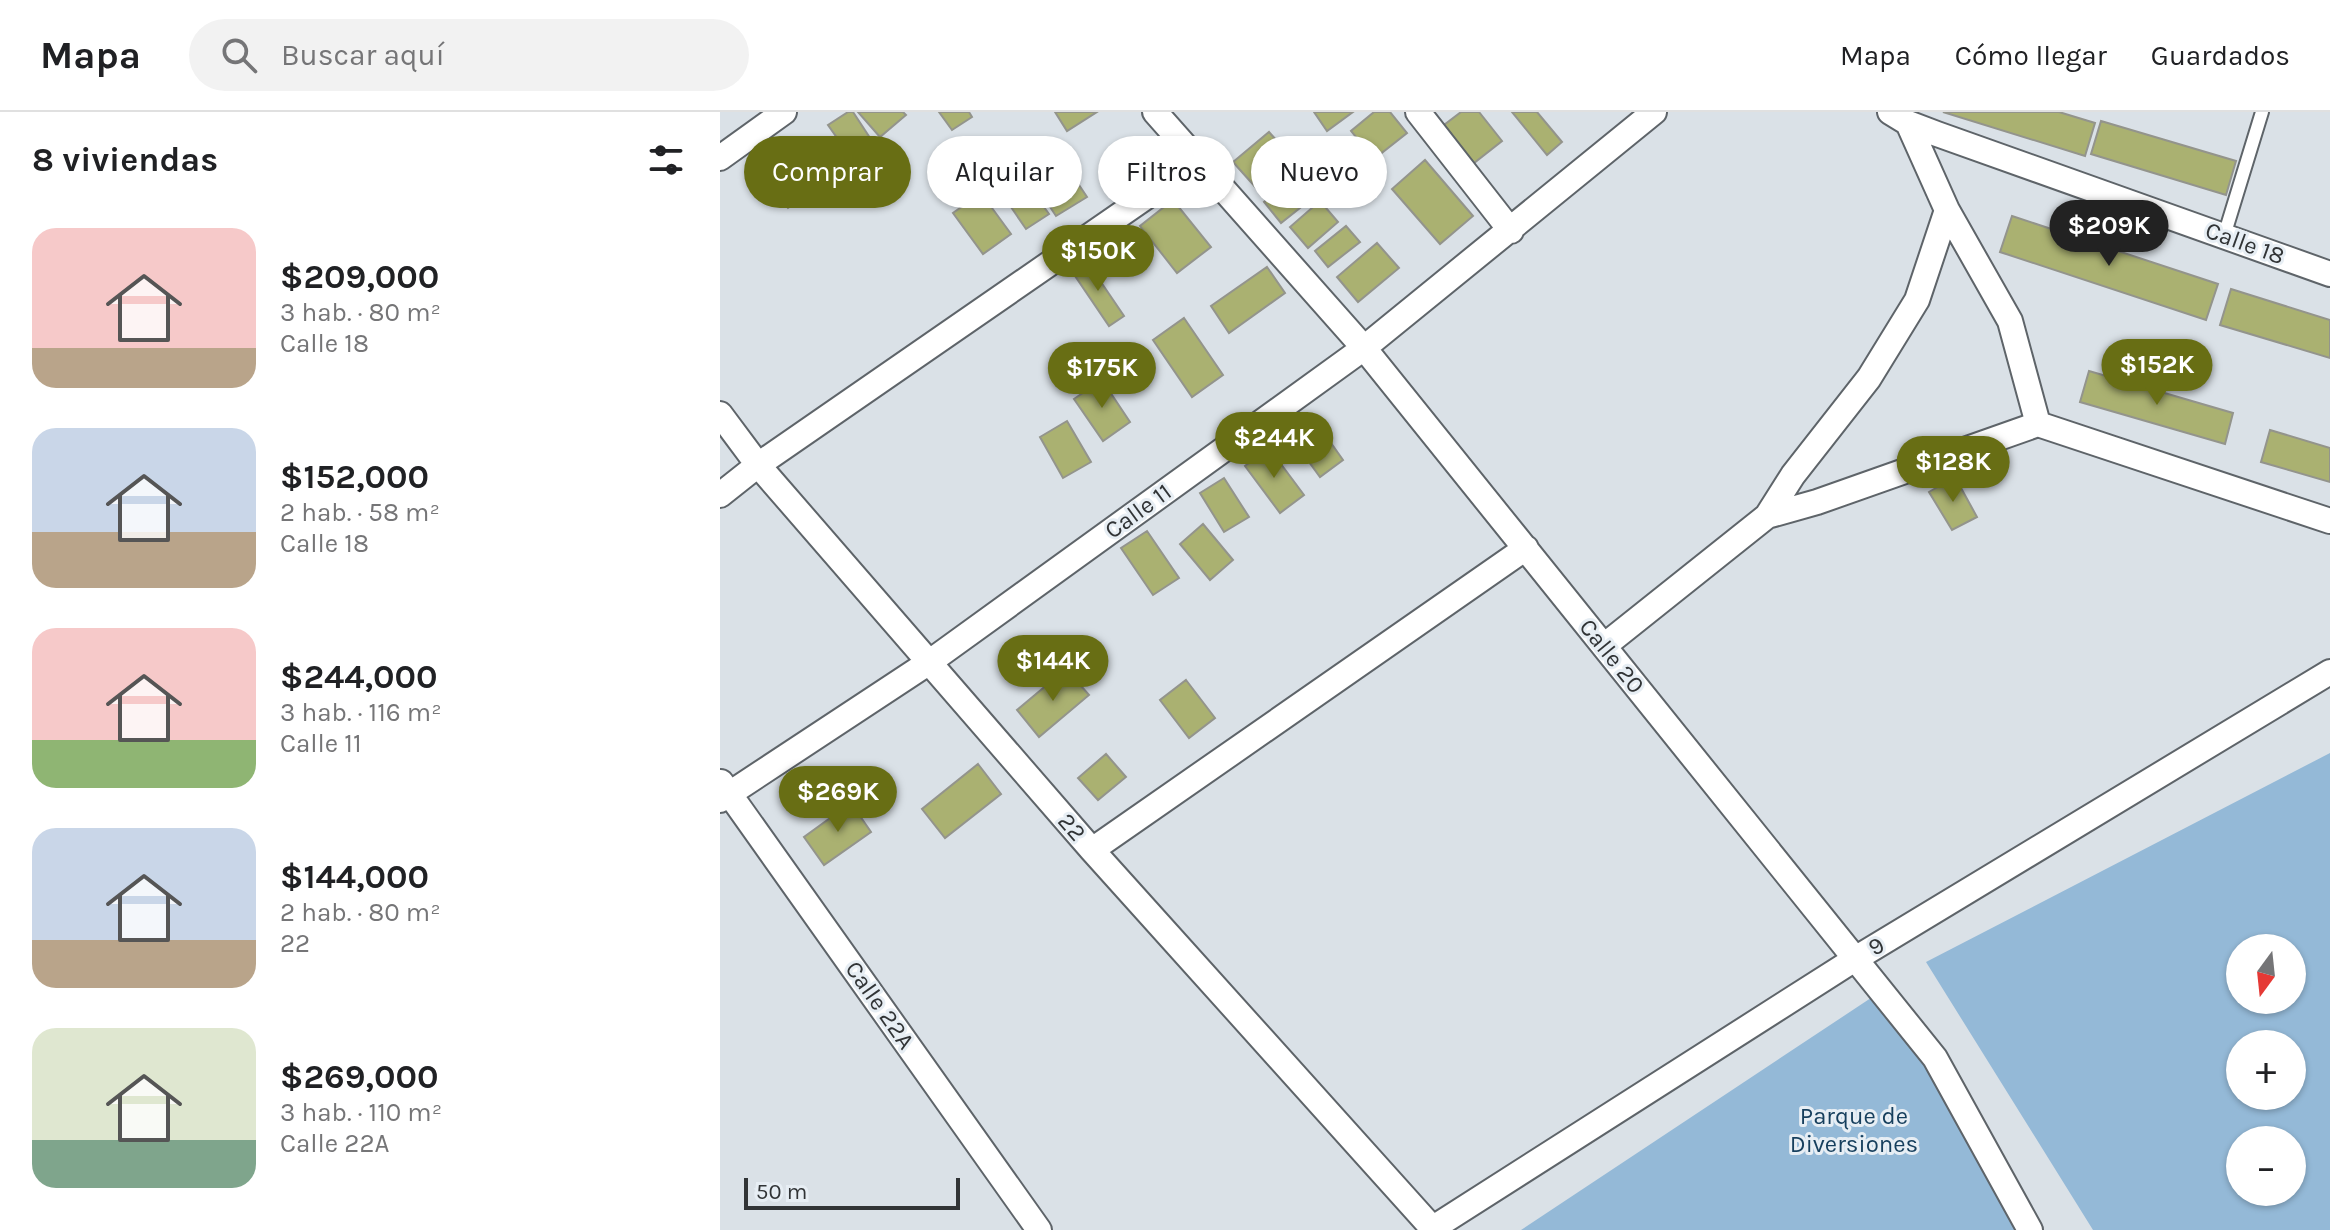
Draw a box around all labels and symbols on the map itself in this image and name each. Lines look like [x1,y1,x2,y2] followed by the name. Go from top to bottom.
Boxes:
[2053,200,2165,268] pin: $209K
[2202,216,2288,270] street label: Calle 18
[1042,225,1154,293] pin: $150K
[2101,339,2213,407] pin: $152K
[1046,342,1158,410] pin: $175K
[1218,412,1330,480] pin: $244K
[1897,436,2009,504] pin: $128K
[1099,478,1177,544] street label: Calle 11
[1574,613,1650,699] street label: Calle 20
[997,635,1109,703] pin: $144K
[782,766,894,834] pin: $269K
[1052,807,1092,847] street label: 22
[1863,930,1889,962] street label: 9
[2226,934,2306,1014] north arrow
[840,956,921,1055] street label: Calle 22A
[1790,1102,1918,1158] park label: Parque de Diversiones
[744,1174,960,1210] scale bar

